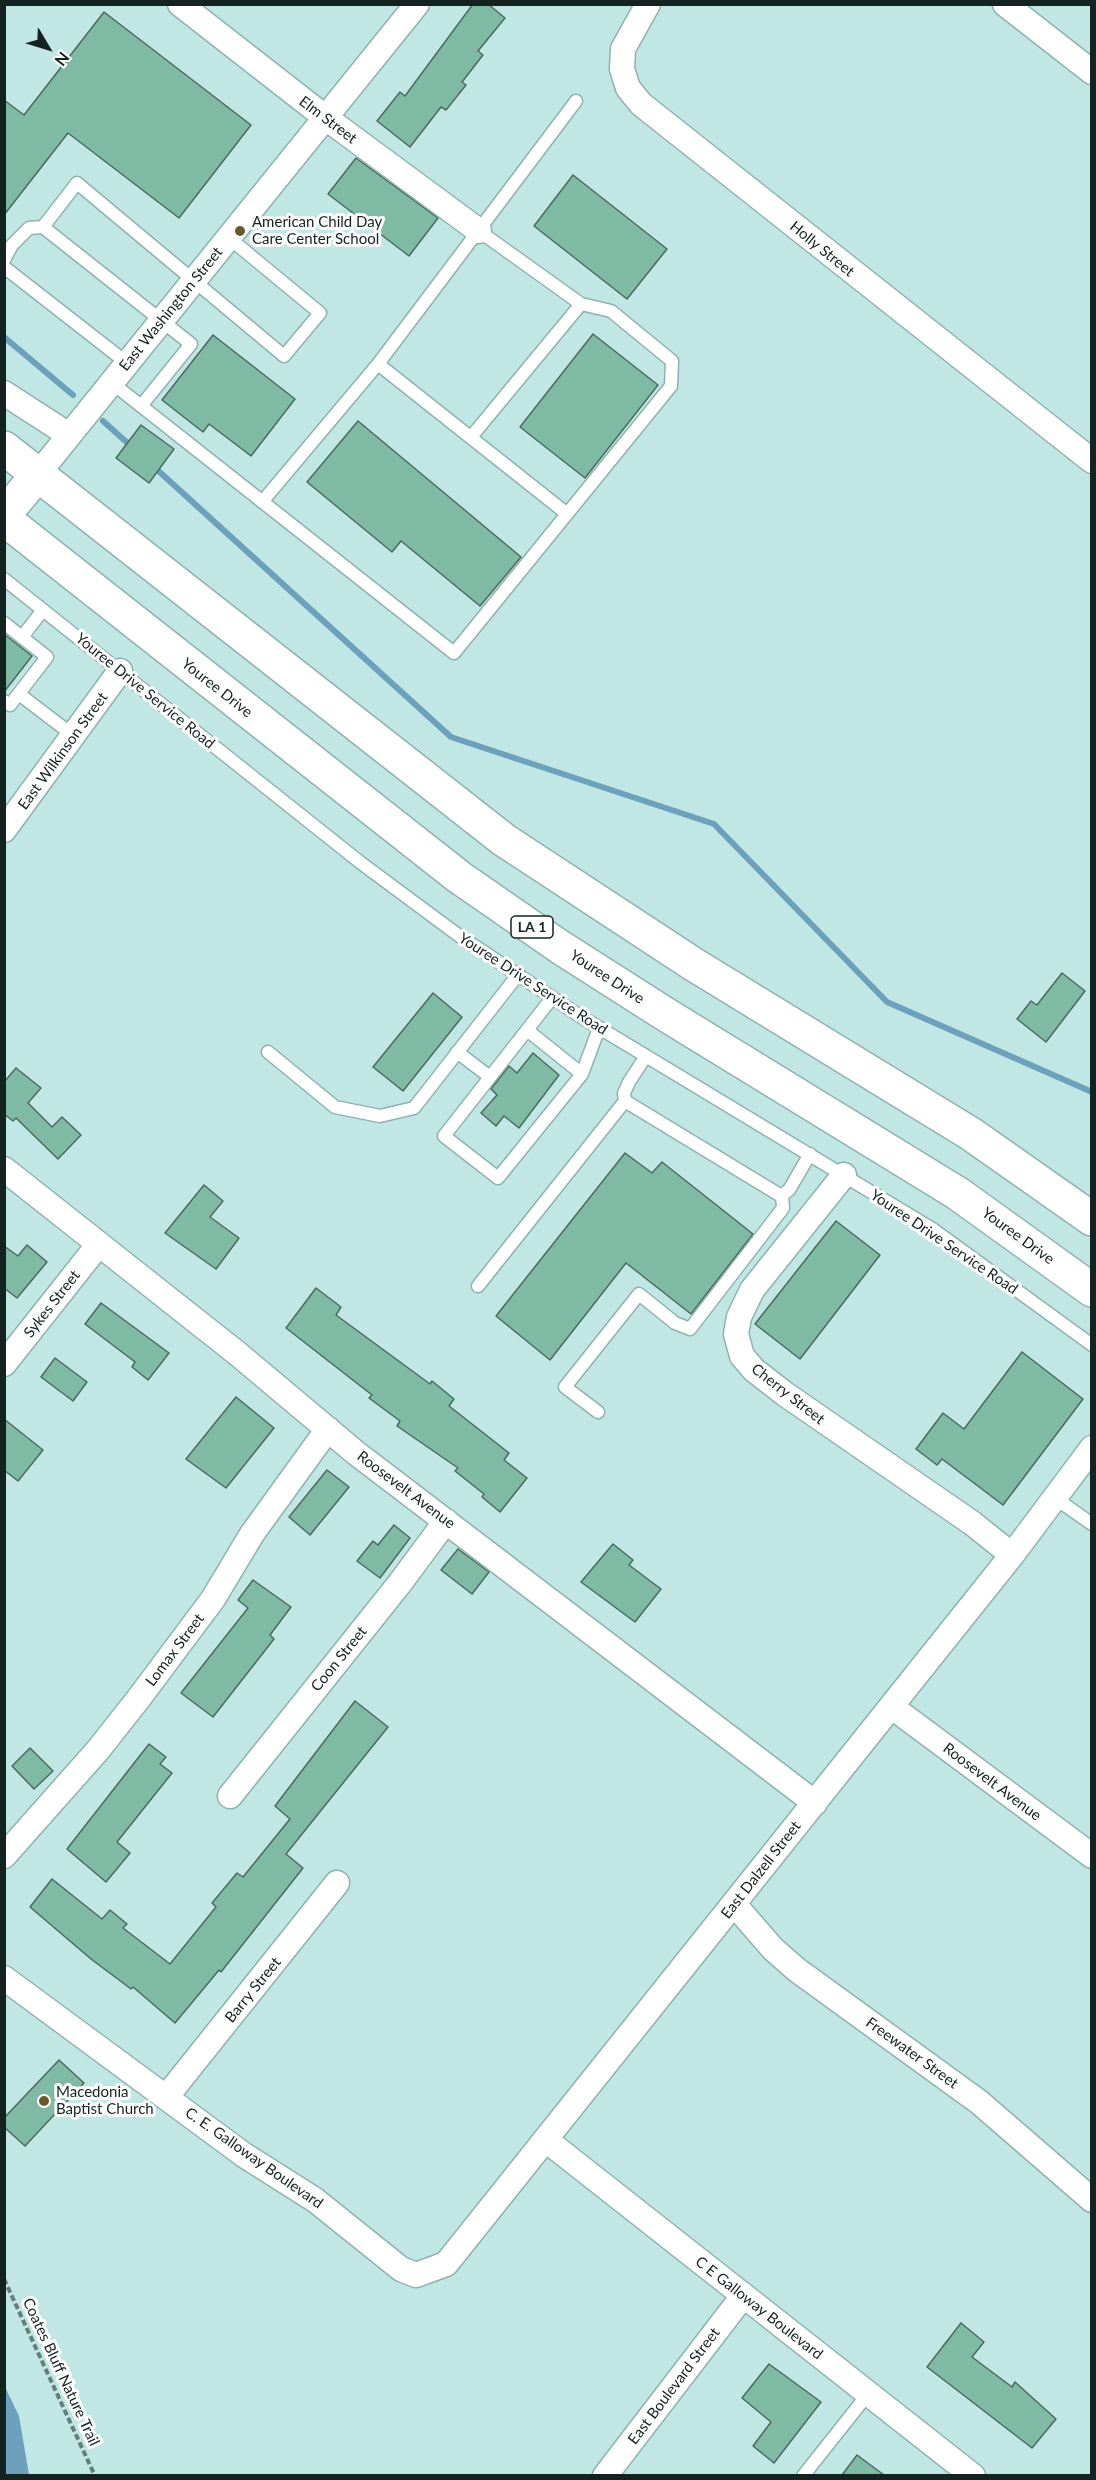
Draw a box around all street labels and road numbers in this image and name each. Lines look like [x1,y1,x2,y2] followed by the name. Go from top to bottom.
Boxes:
[296,92,360,148] street label: Elm Street
[786,218,858,280] street label: Holly Street
[116,243,226,375] street label: East Washington Street
[72,629,218,753] street label: Youree Drive Service Road
[178,655,256,721] street label: Youree Drive
[14,689,112,813] street label: East Wilkinson Street
[511,916,553,938] road number: LA 1
[455,929,611,1039] street label: Youree Drive Service Road
[566,946,648,1008] street label: Youree Drive
[867,1186,1021,1298] street label: Youree Drive Service Road
[978,1204,1058,1268] street label: Youree Drive
[20,1267,84,1341] street label: Sykes Street
[748,1360,828,1428] street label: Cherry Street
[353,1447,459,1533] street label: Roosevelt Avenue
[142,1610,208,1690] street label: Lomax Street
[307,1623,371,1695] street label: Coon Street
[939,1739,1045,1825] street label: Roosevelt Avenue
[717,1818,805,1922] street label: East Dalzell Street
[221,1954,285,2026] street label: Barry Street
[862,2013,962,2093] street label: Freewater Street
[182,2104,326,2212] street label: C. E. Galloway Boulevard
[692,2253,826,2363] street label: C E Galloway Boulevard
[19,2295,103,2449] street label: Coates Bluff Nature Trail
[624,2324,724,2448] street label: East Boulevard Street

